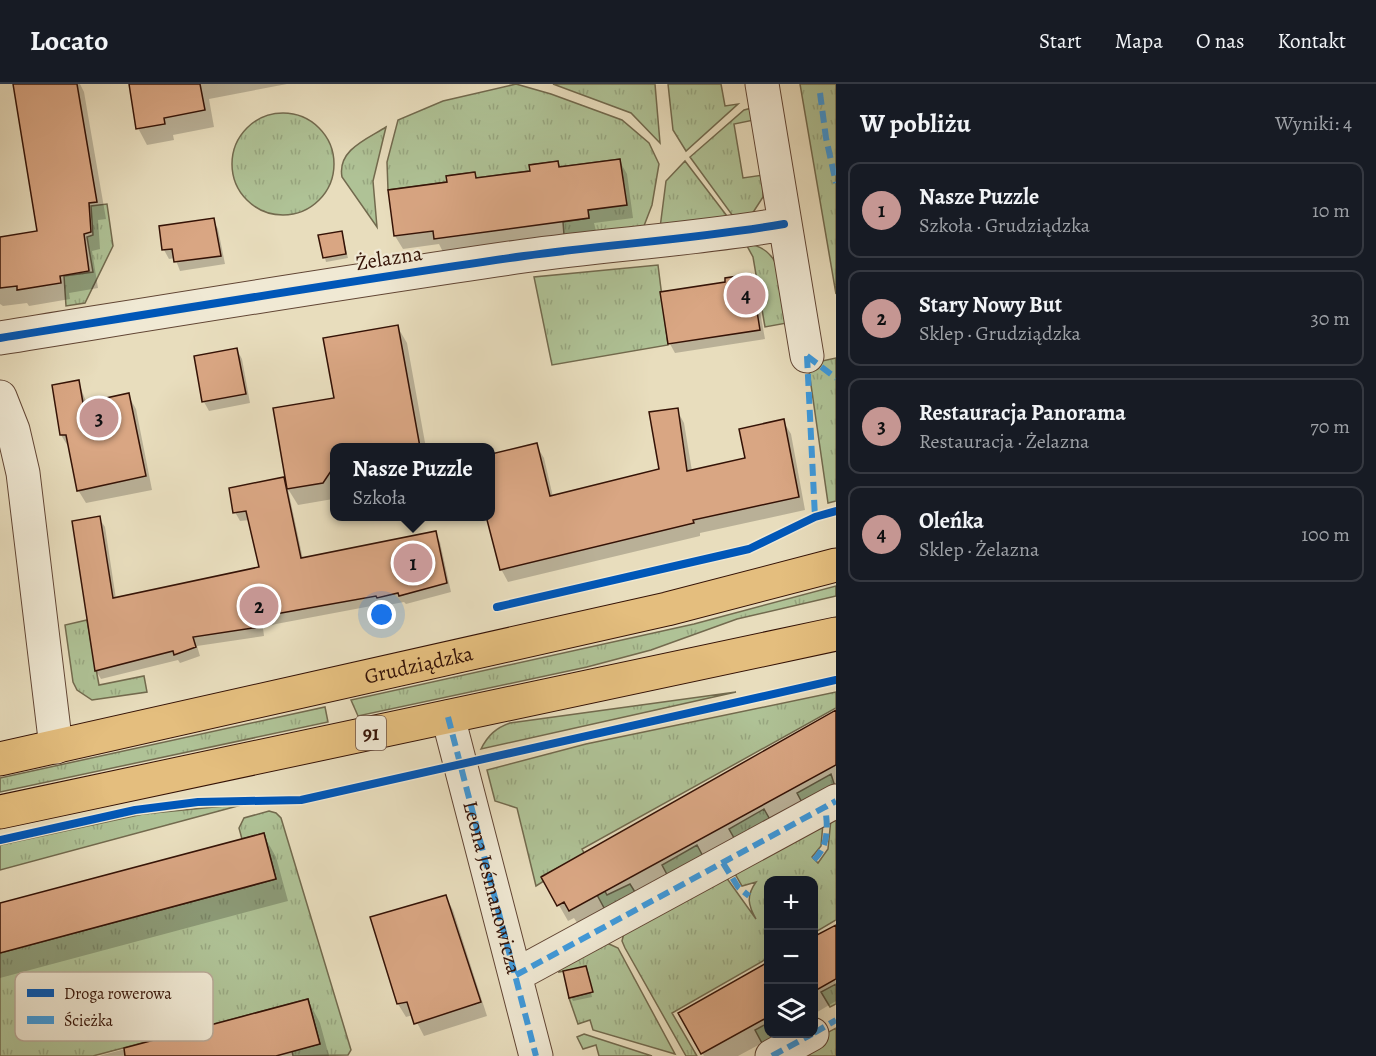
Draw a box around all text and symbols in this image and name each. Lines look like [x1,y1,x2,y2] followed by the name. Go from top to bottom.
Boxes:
[30,22,108,60] text: Locato
[1039,27,1082,55] text: Start
[1115,27,1163,55] text: Mapa
[1196,27,1244,55] text: O nas
[1277,27,1346,55] text: Kontakt
[860,106,971,141] text: W pobliżu
[1275,110,1352,137] text: Wyniki: 4
[919,182,1039,212] text: Nasze Puzzle
[878,197,885,224] text: 1
[1312,197,1350,224] text: 10 m
[919,212,1090,239] text: Szkoła · Grudziądzka
[354,239,424,277] street label: Żelazna
[726,272,766,318] pin: 4
[919,290,1062,320] text: Stary Nowy But
[877,305,886,332] text: 2
[1310,305,1350,332] text: 30 m
[919,320,1081,347] text: Sklep · Grudziądzka
[80,396,118,440] pin: 3
[919,398,1126,428] text: Restauracja Panorama
[877,413,886,440] text: 3
[1310,413,1350,440] text: 70 m
[919,428,1089,455] text: Restauracja · Żelazna
[330,443,495,521] popup
[352,454,473,484] text: Nasze Puzzle
[352,484,406,511] text: Szkoła
[919,506,984,536] text: Oleńka
[877,521,886,548] text: 4
[1301,521,1350,548] text: 100 m
[919,536,1039,563] text: Sklep · Żelazna
[394,540,432,586] pin: 1
[240,584,278,628] pin: 2
[367,600,396,629] your location
[362,639,476,691] street label: Grudziądzka
[356,716,386,750] road number: 91
[456,798,528,977] street label: Leona Jeśmanowicza
[764,876,818,1038] map controls
[764,876,818,930] button: +
[764,930,818,984] button: −
[15,972,213,1041] legend
[64,983,172,1005] text: Droga rowerowa
[764,984,818,1038] button: layers
[64,1010,114,1032] text: Ścieżka

